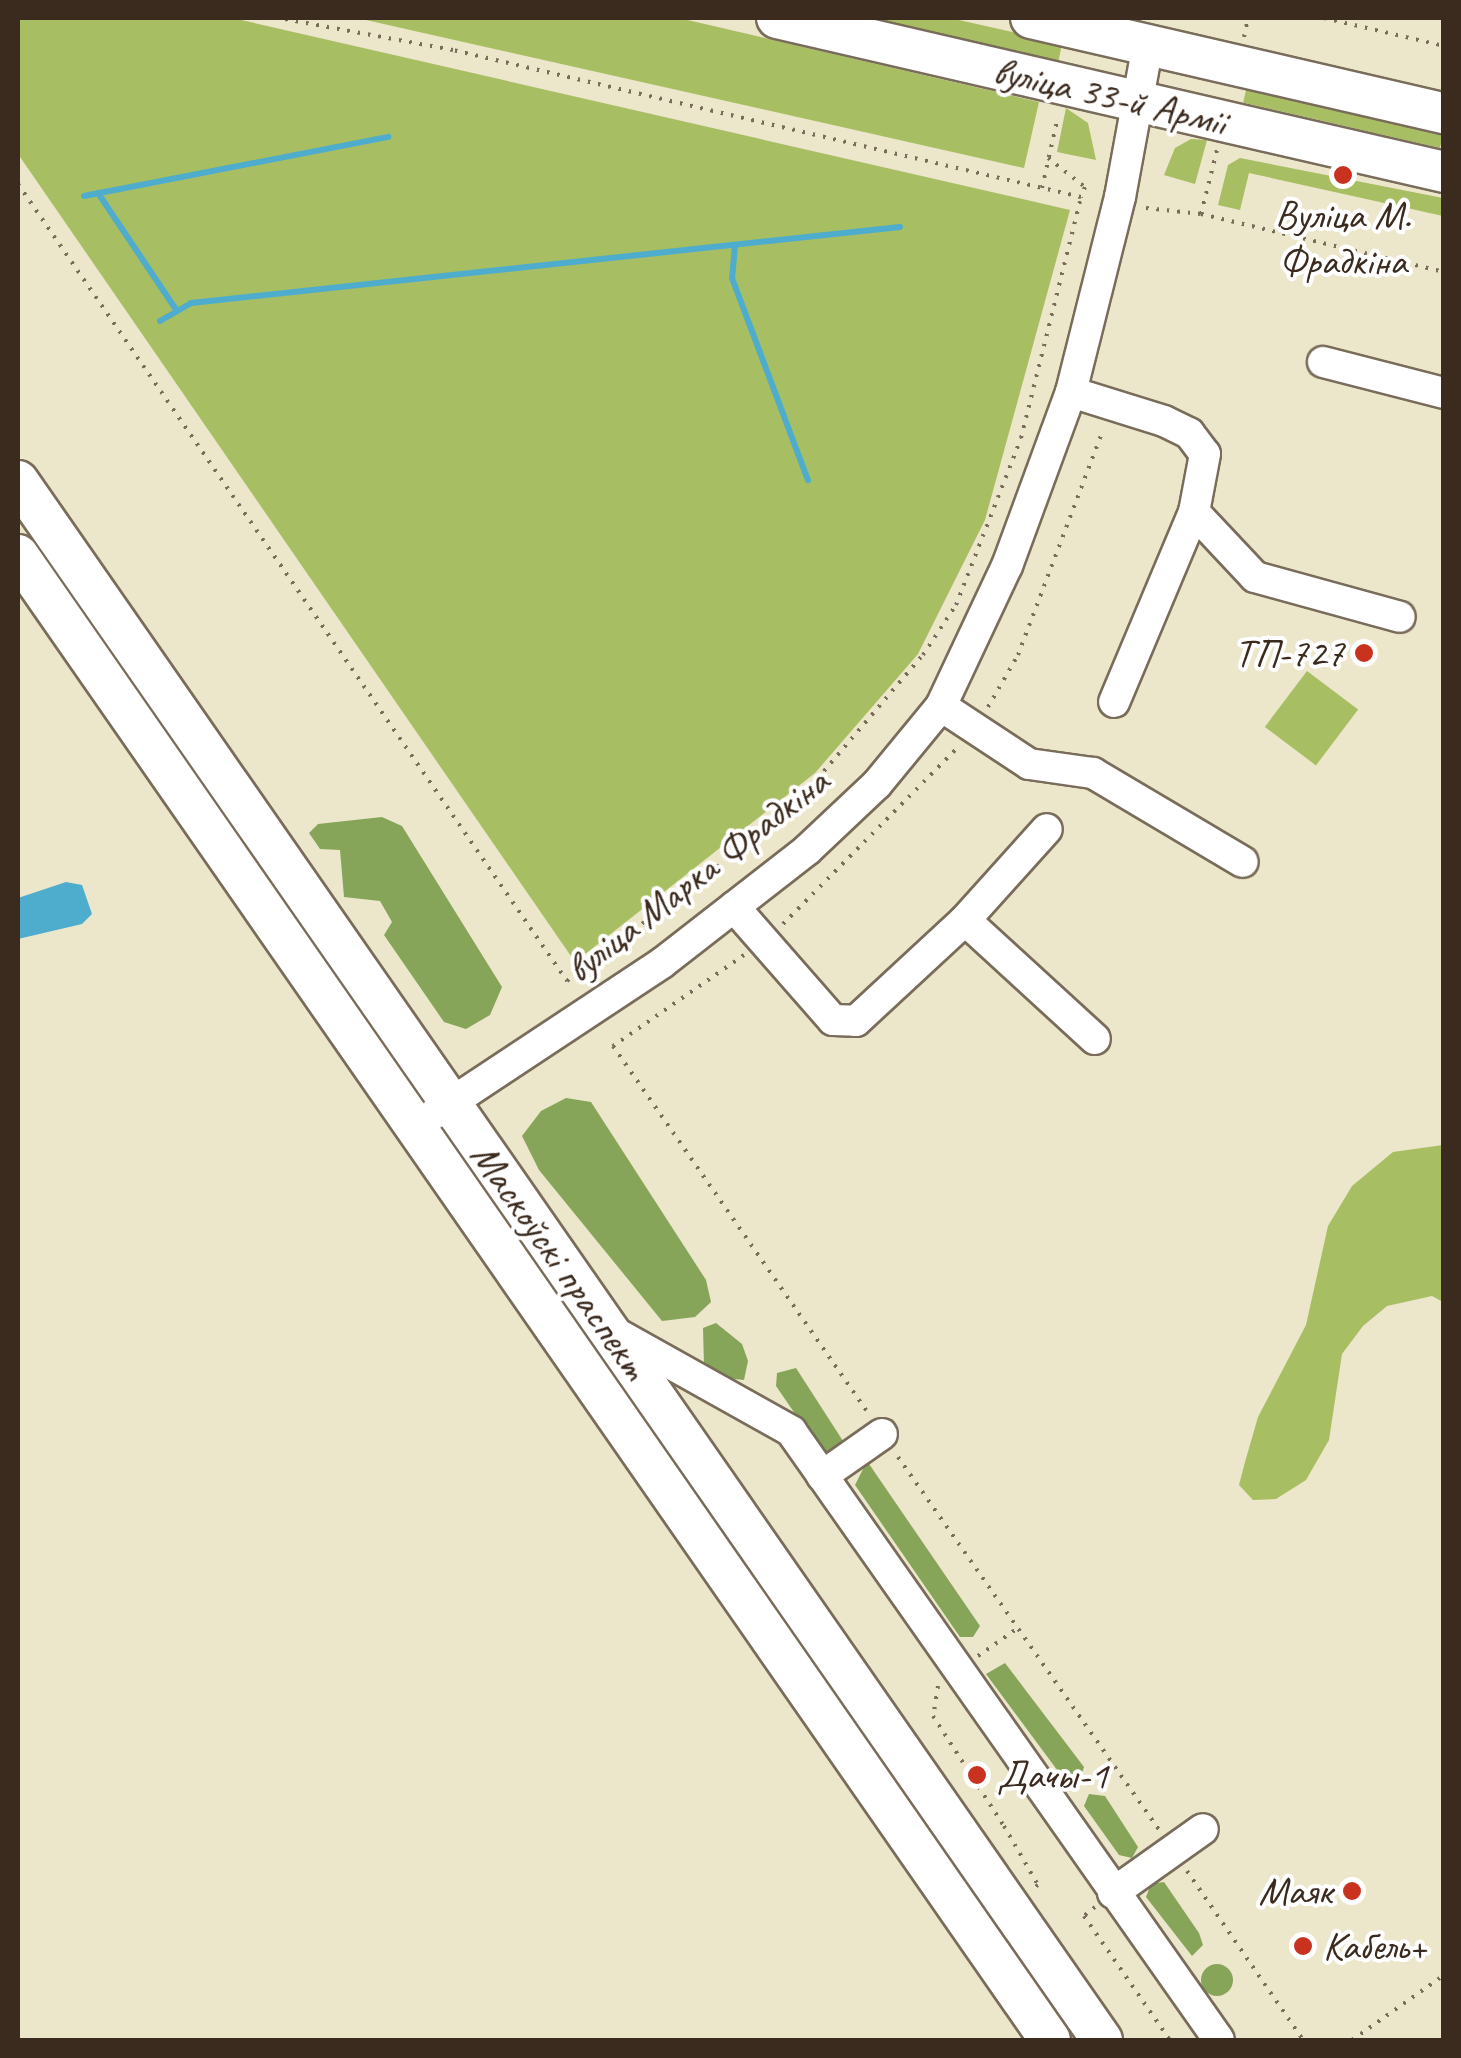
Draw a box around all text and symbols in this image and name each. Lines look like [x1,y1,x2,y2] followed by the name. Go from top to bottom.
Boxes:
[989,46,1231,146] street label: вуліца 33-й Арміі
[1332,164,1354,186] marker: Вуліца М. Фрадкіна
[1275,191,1411,285] place label: Вуліца М. Фрадкіна
[1235,629,1344,677] place label: ТП-727
[1353,642,1375,664] marker: ТП-727
[557,758,837,992] street label: вуліца Марка Фрадкіна
[461,1133,659,1389] street label: Маскоўскі праспект
[997,1751,1108,1799] place label: Дачы-1
[966,1764,988,1786] marker: Дачы-1
[1259,1867,1332,1915] place label: Маяк
[1341,1880,1363,1902] marker: Маяк
[1323,1922,1426,1970] place label: Кабель+
[1292,1935,1314,1957] marker: Кабель+

